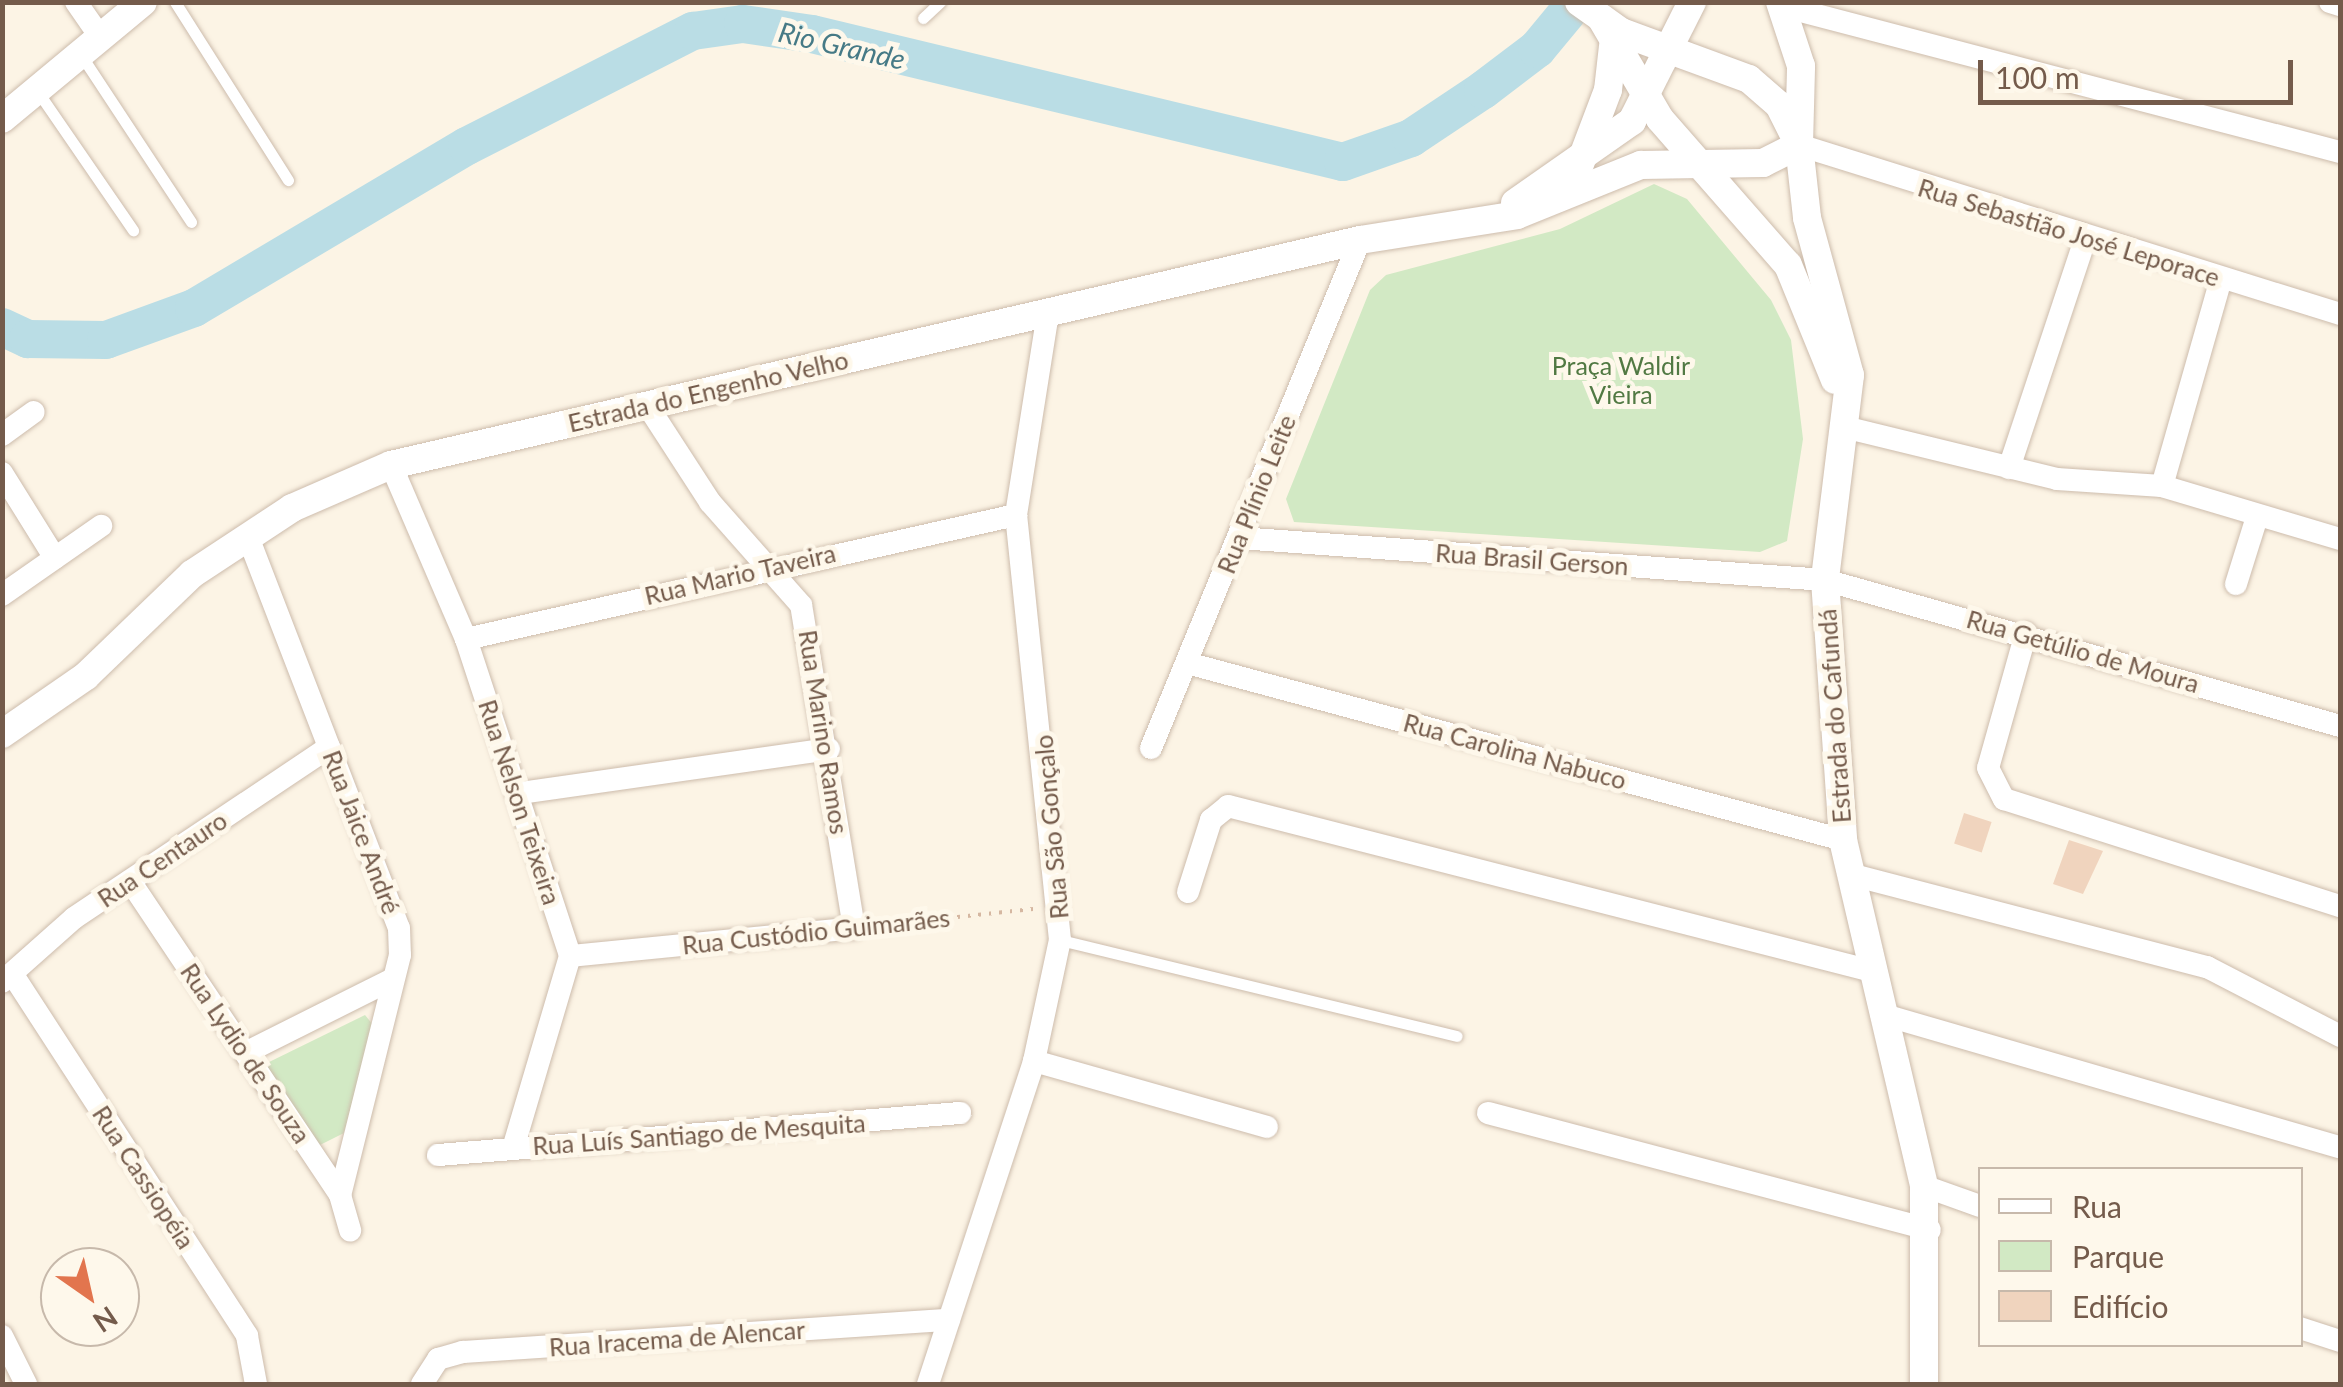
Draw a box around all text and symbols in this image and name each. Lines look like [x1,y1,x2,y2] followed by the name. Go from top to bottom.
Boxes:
[776,14,908,76] water label: Rio Grande
[1983,40,2298,102] scale bar
[1995,59,2080,95] text: 100 m
[1914,172,2224,292] street label: Rua Sebastião José Leporace
[565,344,851,438] street label: Estrada do Engenho Velho
[1552,351,1690,410] park label: Praça Waldir Vieira
[1211,410,1301,578] street label: Rua Plínio Leite
[641,537,839,611] street label: Rua Mario Taveira
[1434,537,1630,581] street label: Rua Brasil Gerson
[1963,603,2203,699] street label: Rua Getúlio de Moura
[1812,608,1856,824] street label: Estrada do Cafundá
[793,628,855,836] street label: Rua Marino Ramos
[473,695,567,909] street label: Rua Nelson Teixeira
[1400,707,1630,795] street label: Rua Carolina Nabuco
[1028,734,1074,920] street label: Rua São Gonçalo
[317,745,407,919] street label: Rua Jaice André
[92,805,232,913] street label: Rua Centauro
[681,902,951,960] street label: Rua Custódio Guimarães
[175,957,317,1149] street label: Rua Lydio de Souza
[87,1100,201,1254] street label: Rua Cassiopéia
[531,1107,867,1161] street label: Rua Luís Santiago de Mesquita
[1978,1167,2303,1347] legend
[2072,1188,2122,1224] text: Rua
[2072,1238,2164,1274] text: Parque
[40,1247,140,1347] north arrow
[2072,1288,2168,1324] text: Edifício
[87,1300,124,1340] text: N
[548,1314,806,1362] street label: Rua Iracema de Alencar

